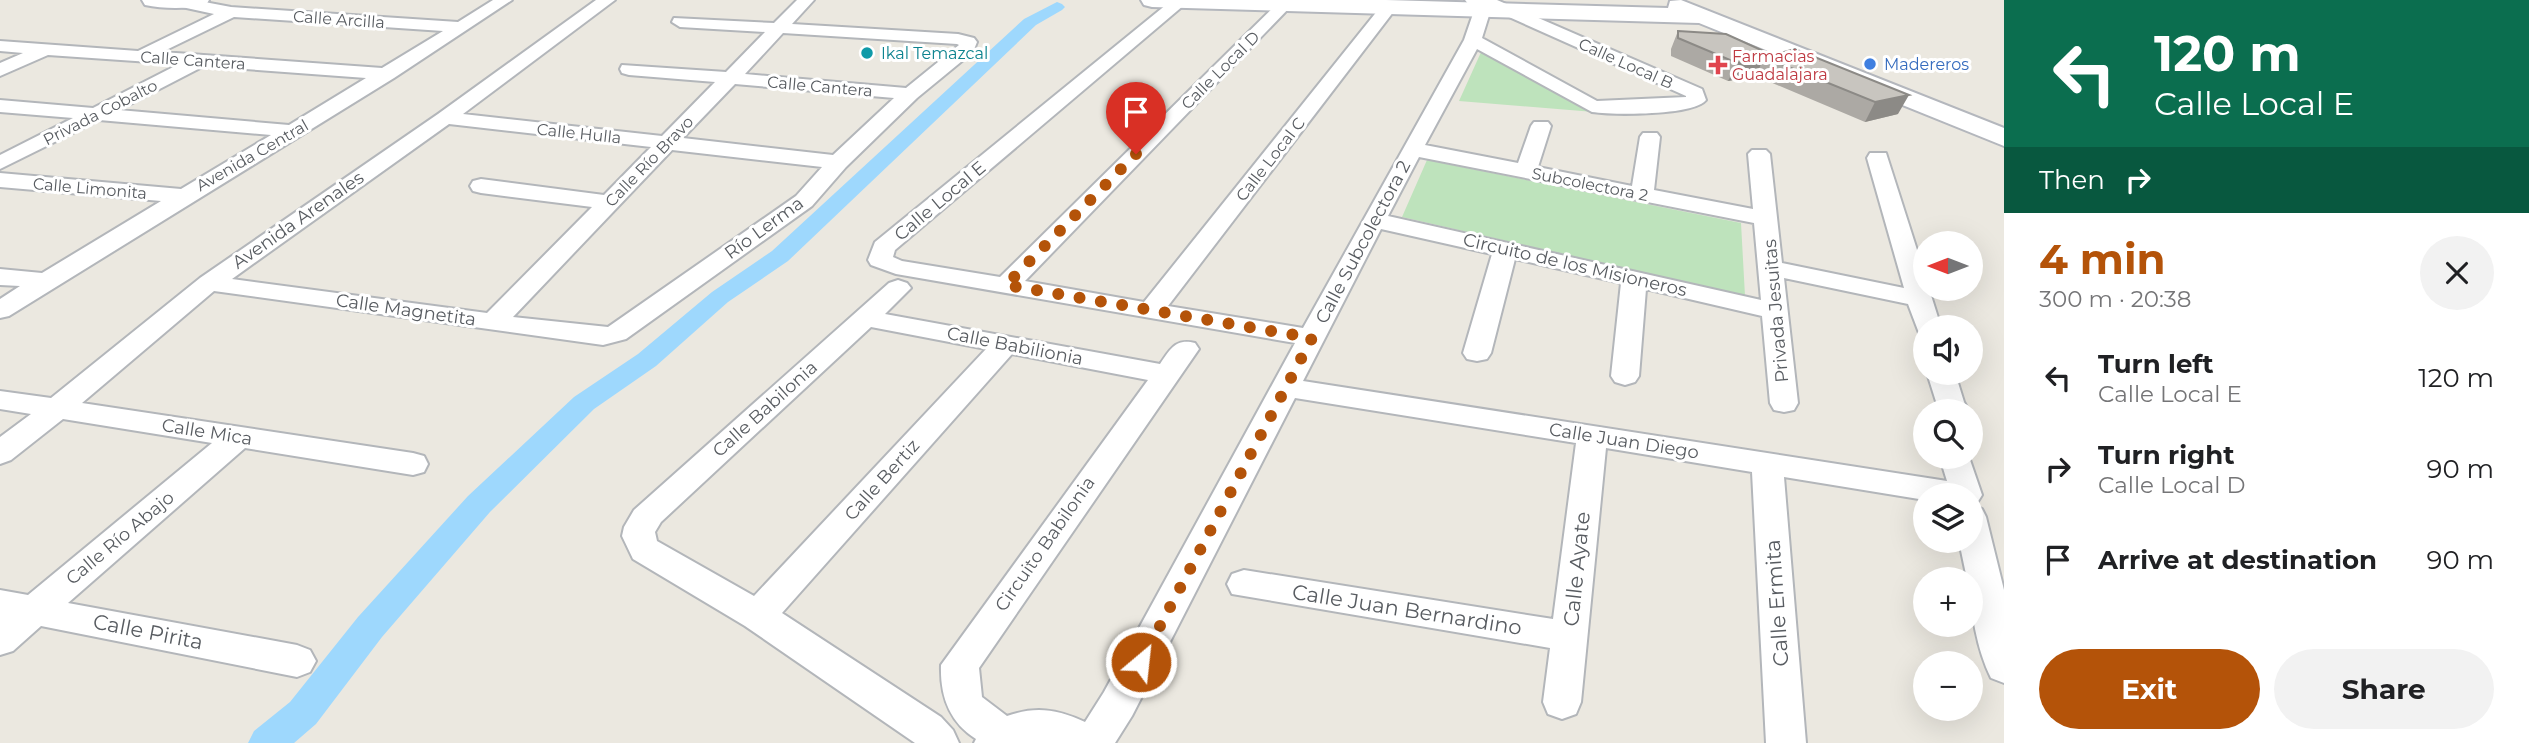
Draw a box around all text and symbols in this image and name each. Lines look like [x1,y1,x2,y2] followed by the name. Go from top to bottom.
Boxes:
[292,7,386,32] street label: Calle Arcilla
[2154,24,2301,83] text: 120 m
[1177,27,1263,113] street label: Calle Local D
[2039,28,2130,119] icon: left
[1576,34,1676,93] street label: Calle Local B
[881,44,988,63] place label: Ikal Temazcal
[859,45,875,61] marker: Ikal Temazcal
[140,47,246,74] street label: Calle Cantera
[1732,47,1828,84] place label: Farmacias Guadalajara
[1884,55,1969,74] place label: Madereros
[1862,56,1878,72] marker: Madereros
[1710,57,1726,73] marker: Farmacias Guadalajara
[766,72,873,101] street label: Calle Cantera
[40,75,161,149] street label: Privada Cobalto
[1106,82,1166,154] pin
[2154,84,2354,123] text: Calle Local E
[1117,93,1155,131] icon: arrive
[601,112,697,211] street label: Calle Río Bravo
[1232,114,1309,205] street label: Calle Local C
[193,116,312,195] street label: Avenida Central
[536,120,622,147] street label: Calle Hulla
[890,156,990,246] street label: Calle Local E
[1311,157,1415,327] street label: Calle Subcolectora 2
[2119,161,2157,199] icon: right
[1530,164,1650,205] street label: Subcolectora 2
[2039,164,2105,196] text: Then
[228,166,368,274] street label: Avenida Arenales
[32,174,148,203] street label: Calle Limonita
[720,192,808,264] street label: Río Lerma
[1461,229,1689,302] street label: Circuito de los Misioneros
[1913,231,1983,301] north arrow
[1913,231,1983,721] map controls
[2039,233,2166,285] text: 4 min
[2420,236,2494,310] button: close
[1759,238,1793,384] street label: Privada Jesuitas
[2039,285,2191,313] text: 300 m · 20:38
[335,289,477,331] street label: Calle Magnetita
[1913,315,1983,385] button: sound
[945,322,1085,370] street label: Calle Babilionia
[2098,348,2214,380] text: Turn left
[708,356,822,462] street label: Calle Babilonia
[2039,359,2077,397] icon: left
[2418,362,2494,394] text: 120 m
[2098,380,2242,408] text: Calle Local E
[1913,399,1983,469] button: search
[160,414,254,450] street label: Calle Mica
[1548,418,1700,464] street label: Calle Juan Diego
[840,435,924,525] street label: Calle Bertiz
[2098,439,2234,471] text: Turn right
[2039,450,2077,488] icon: right
[2427,453,2494,485] text: 90 m
[2098,471,2246,499] text: Calle Local D
[990,472,1100,616] street label: Circuito Babilonia
[1913,483,1983,553] button: layers
[62,486,178,590] street label: Calle Río Abajo
[1558,510,1595,628] street label: Calle Ayate
[1760,539,1793,667] street label: Calle Ermita
[2039,541,2077,579] icon: arrive
[2098,544,2377,576] text: Arrive at destination
[2427,544,2494,576] text: 90 m
[1913,567,1983,637] button: +
[1291,579,1524,640] street label: Calle Juan Bernardino
[91,609,205,654] street label: Calle Pirita
[1104,625,1178,699] position arrow
[2039,649,2260,729] button: Exit
[2274,649,2494,729] button: Share
[1913,651,1983,721] button: −

